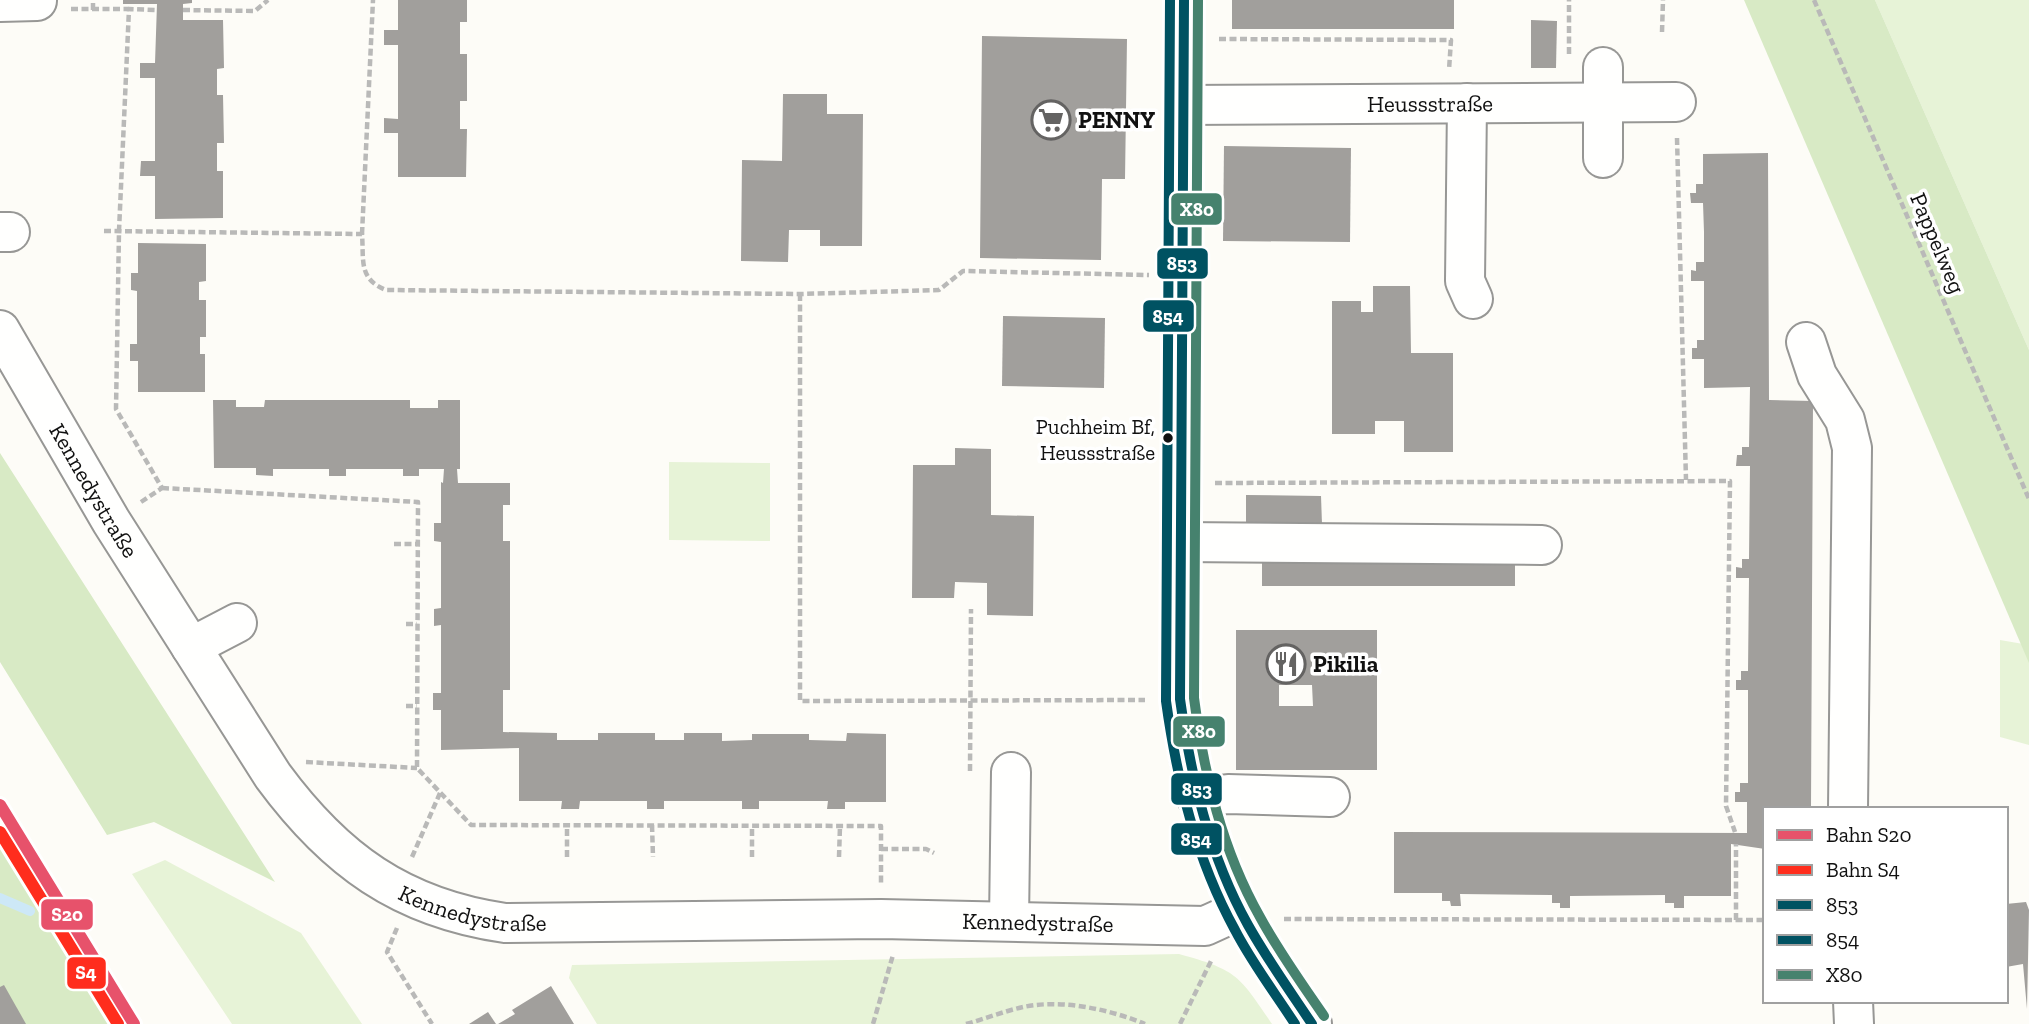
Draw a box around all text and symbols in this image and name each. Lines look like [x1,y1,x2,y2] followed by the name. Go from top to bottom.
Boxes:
[1367,89,1493,118] street label: Heussstraße
[1030,99,1072,141] supermarket icon: PENNY
[1078,106,1155,134] place label: PENNY
[1904,188,1972,298] street label: Pappelweg
[1170,192,1223,226] line badge: X80
[1180,198,1214,221] text: X80
[1156,247,1209,280] line badge: 853
[1167,252,1197,275] text: 853
[1142,299,1195,333] line badge: 854
[1153,305,1184,328] text: 854
[1036,414,1155,465] place label: Puchheim Bf, Heussstraße
[43,418,145,563] street label: Kennedystraße
[1161,431,1175,445] marker: Puchheim Bf, Heussstraße
[1265,643,1307,685] restaurant icon: Pikilia
[1313,650,1379,678] place label: Pikilia
[1172,715,1226,748] line badge: X80
[1182,720,1216,743] text: X80
[1170,772,1223,806] line badge: 853
[1182,778,1212,801] text: 853
[1763,807,2008,1003] legend
[1170,822,1223,856] line badge: 854
[1826,822,1912,847] text: Bahn S20
[1181,828,1212,851] text: 854
[1826,857,1900,882] text: Bahn S4
[394,879,547,938] street label: Kennedystraße
[1826,892,1858,917] text: 853
[40,898,94,931] line badge: S20
[51,903,83,926] text: S20
[962,907,1114,938] street label: Kennedystraße
[1826,927,1859,952] text: 854
[66,956,107,990] line badge: S4
[75,961,97,984] text: S4
[1826,962,1863,987] text: X80

